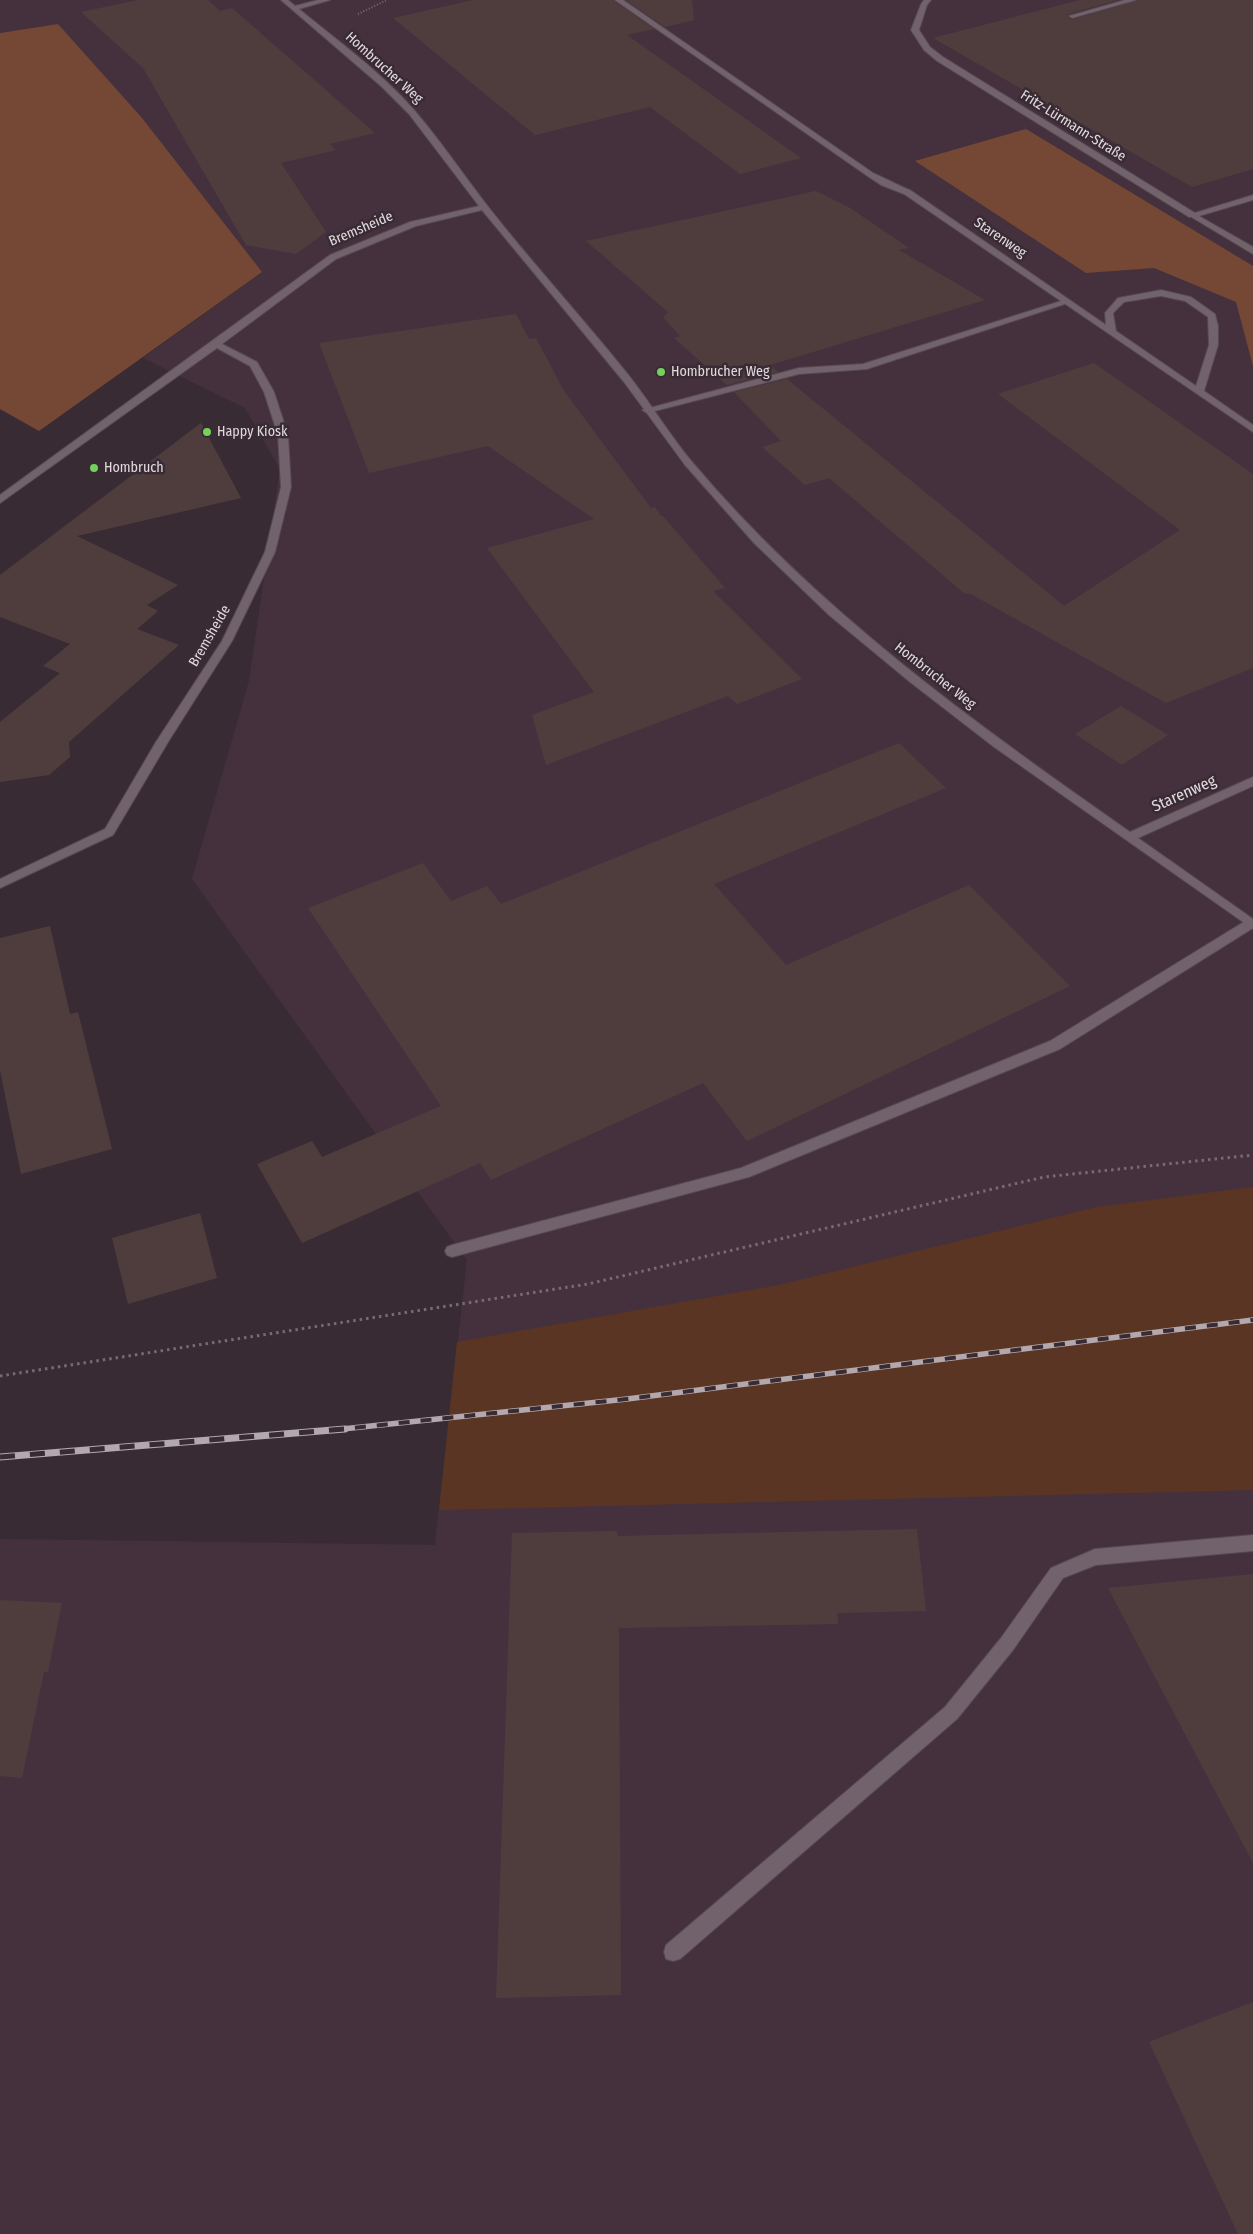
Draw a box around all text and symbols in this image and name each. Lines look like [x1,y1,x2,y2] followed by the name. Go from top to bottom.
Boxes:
[342,29,426,107] street label: Hombrucher Weg
[1017,87,1129,165] street label: Fritz-Lürmann-Straße
[326,208,396,250] street label: Bremsheide
[971,214,1029,262] street label: Starenweg
[671,364,770,380] place label: Hombrucher Weg
[655,366,667,378] marker: Hombrucher Weg
[217,424,288,440] place label: Happy Kiosk
[201,426,213,438] marker: Happy Kiosk
[104,460,164,476] place label: Hombruch
[88,462,100,474] marker: Hombruch
[186,602,234,670] street label: Bremsheide
[891,639,979,713] street label: Hombrucher Weg
[1149,771,1219,817] street label: Starenweg

